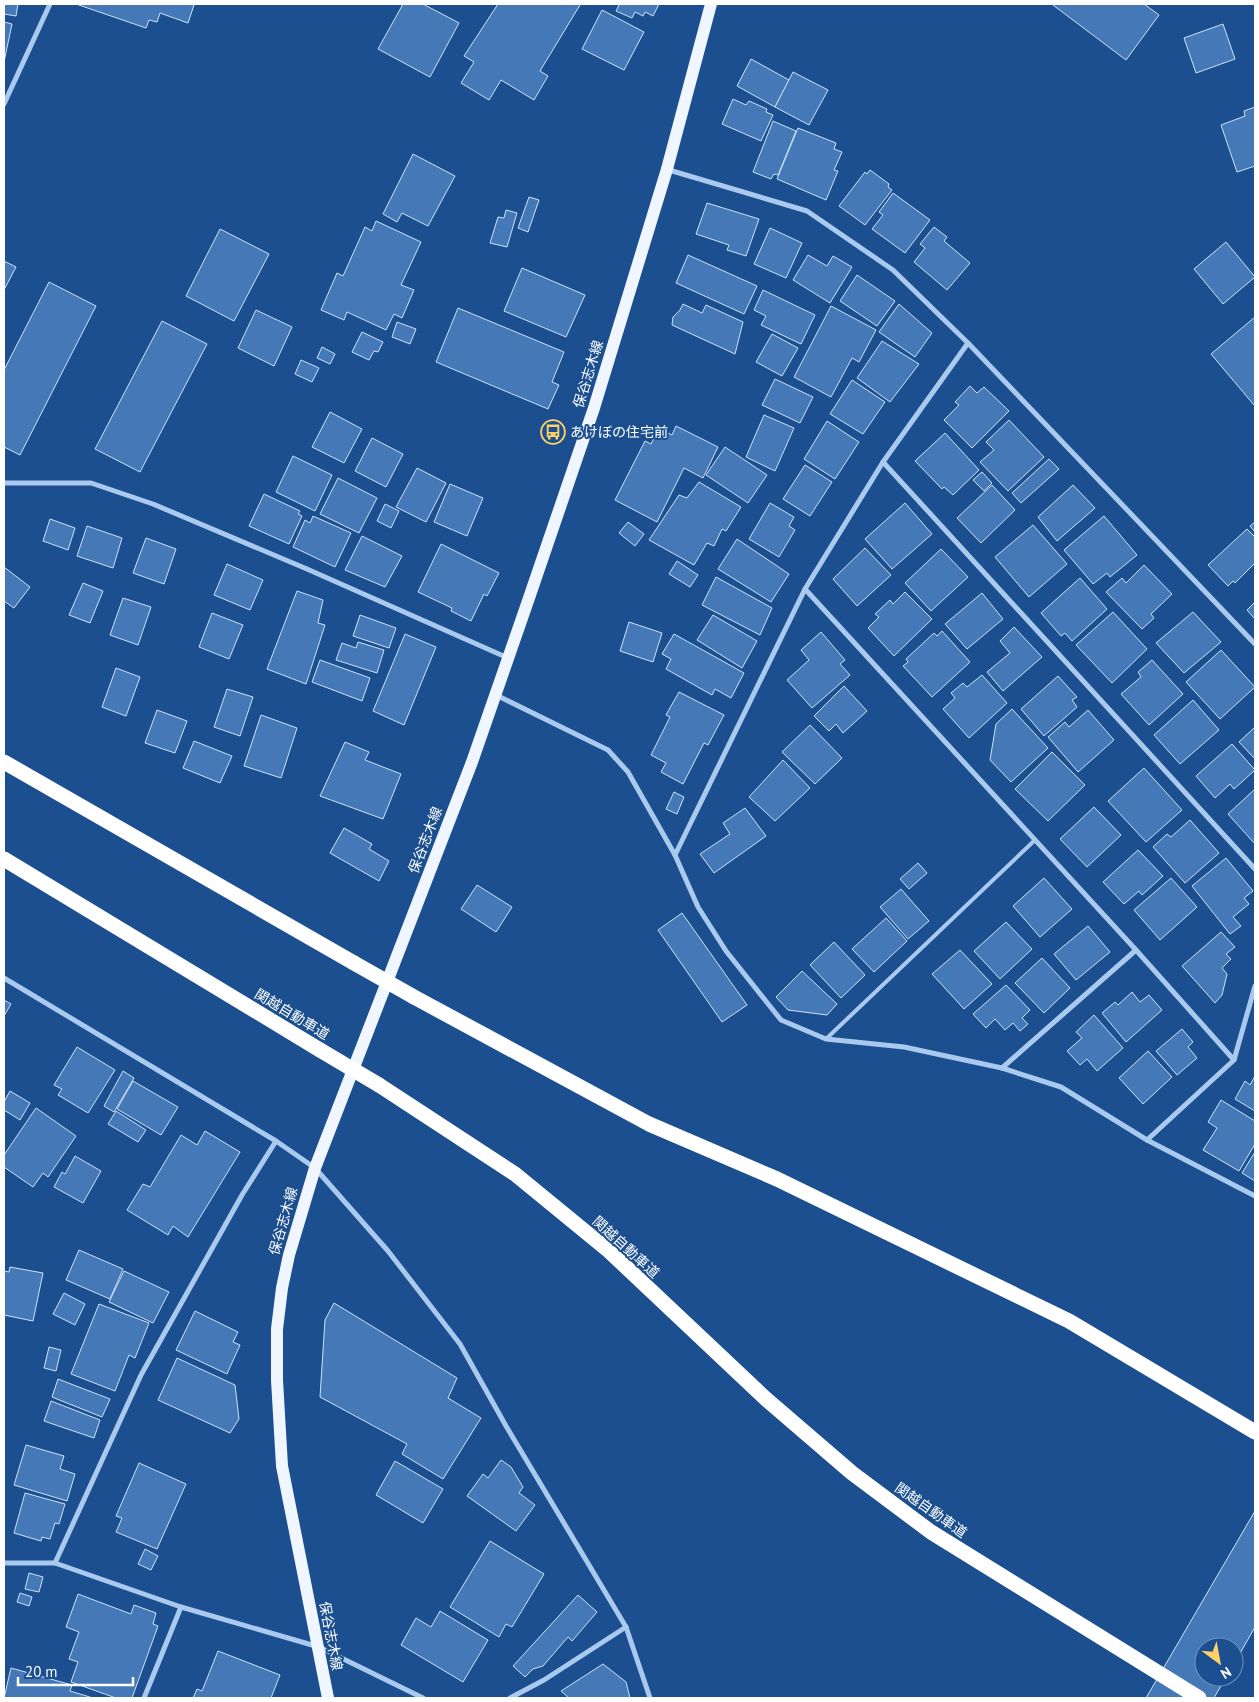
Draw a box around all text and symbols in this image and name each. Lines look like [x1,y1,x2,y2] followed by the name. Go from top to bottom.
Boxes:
[569,338,607,410] street label: 保谷志木線
[540,419,566,445] bus stop icon: あけぼの住宅前
[570,423,668,441] place label: あけぼの住宅前
[404,804,446,876] street label: 保谷志木線
[251,985,333,1043] street label: 関越自動車道
[265,1185,301,1257] street label: 保谷志木線
[589,1212,663,1282] street label: 関越自動車道
[891,1479,971,1541] street label: 関越自動車道
[315,1600,347,1672] street label: 保谷志木線
[1194,1637,1244,1687] north arrow
[18,1654,132,1686] scale bar
[25,1662,58,1681] text: 20 m
[1217,1663,1235,1683] text: N

